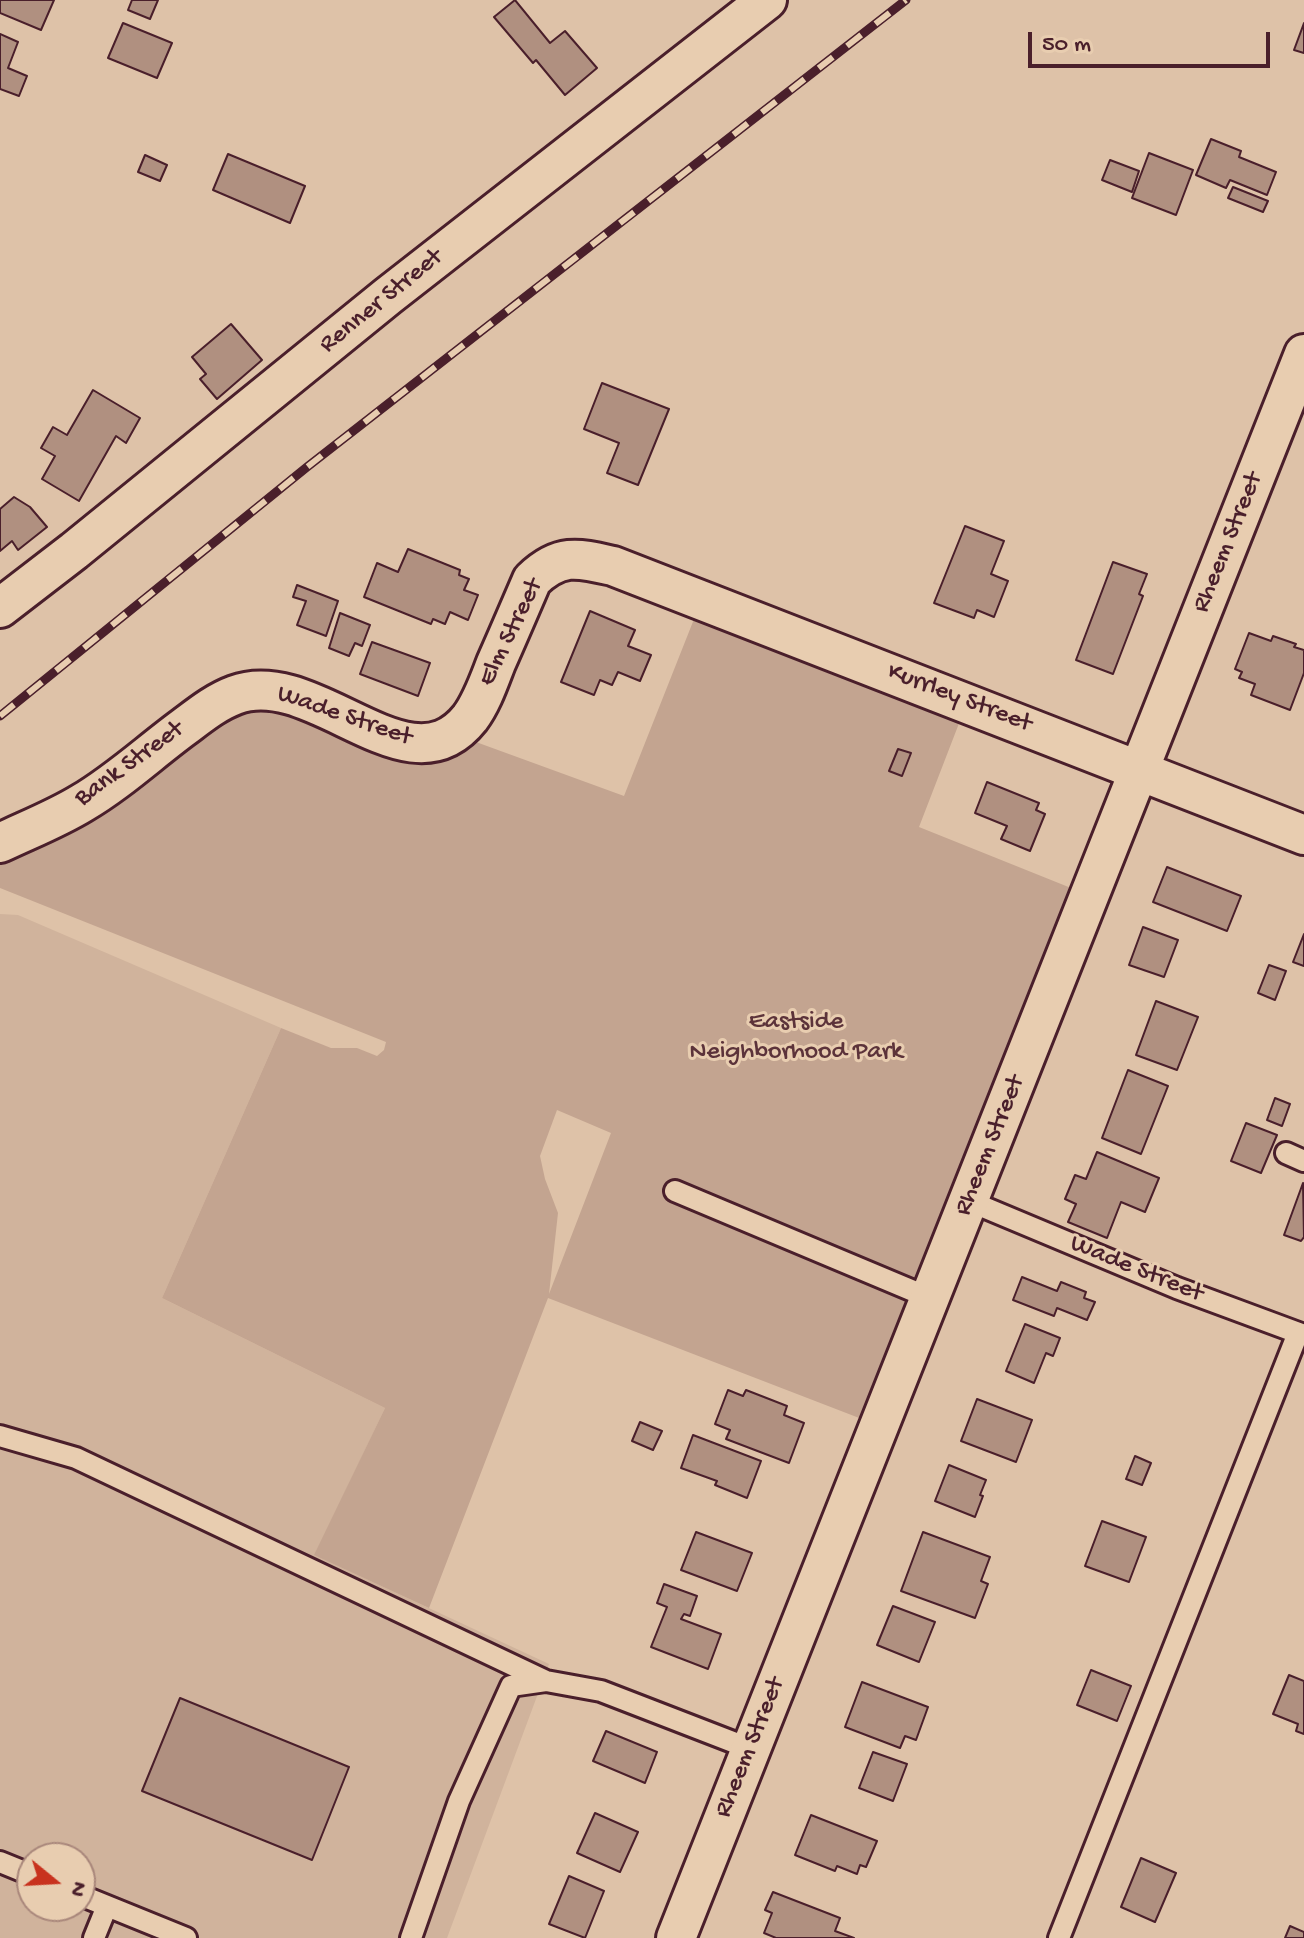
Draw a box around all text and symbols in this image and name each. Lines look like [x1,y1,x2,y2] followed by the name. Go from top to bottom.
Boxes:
[1032,16,1274,66] scale bar
[1042,31,1091,60] text: 50 m
[314,243,450,361] street label: Renner Street
[1187,468,1271,618] street label: Rheem Street
[473,574,551,692] street label: Elm Street
[882,657,1036,741] street label: Kurrley Street
[272,679,416,755] street label: Wade Street
[69,715,191,815] street label: Bank Street
[689,1007,903,1068] park label: Eastside Neighborhood Park
[949,1071,1033,1221] street label: Rheem Street
[1065,1229,1207,1311] street label: Wade Street
[709,1673,793,1823] street label: Rheem Street
[16,1842,96,1922] north arrow
[62,1878,92,1900] text: N

